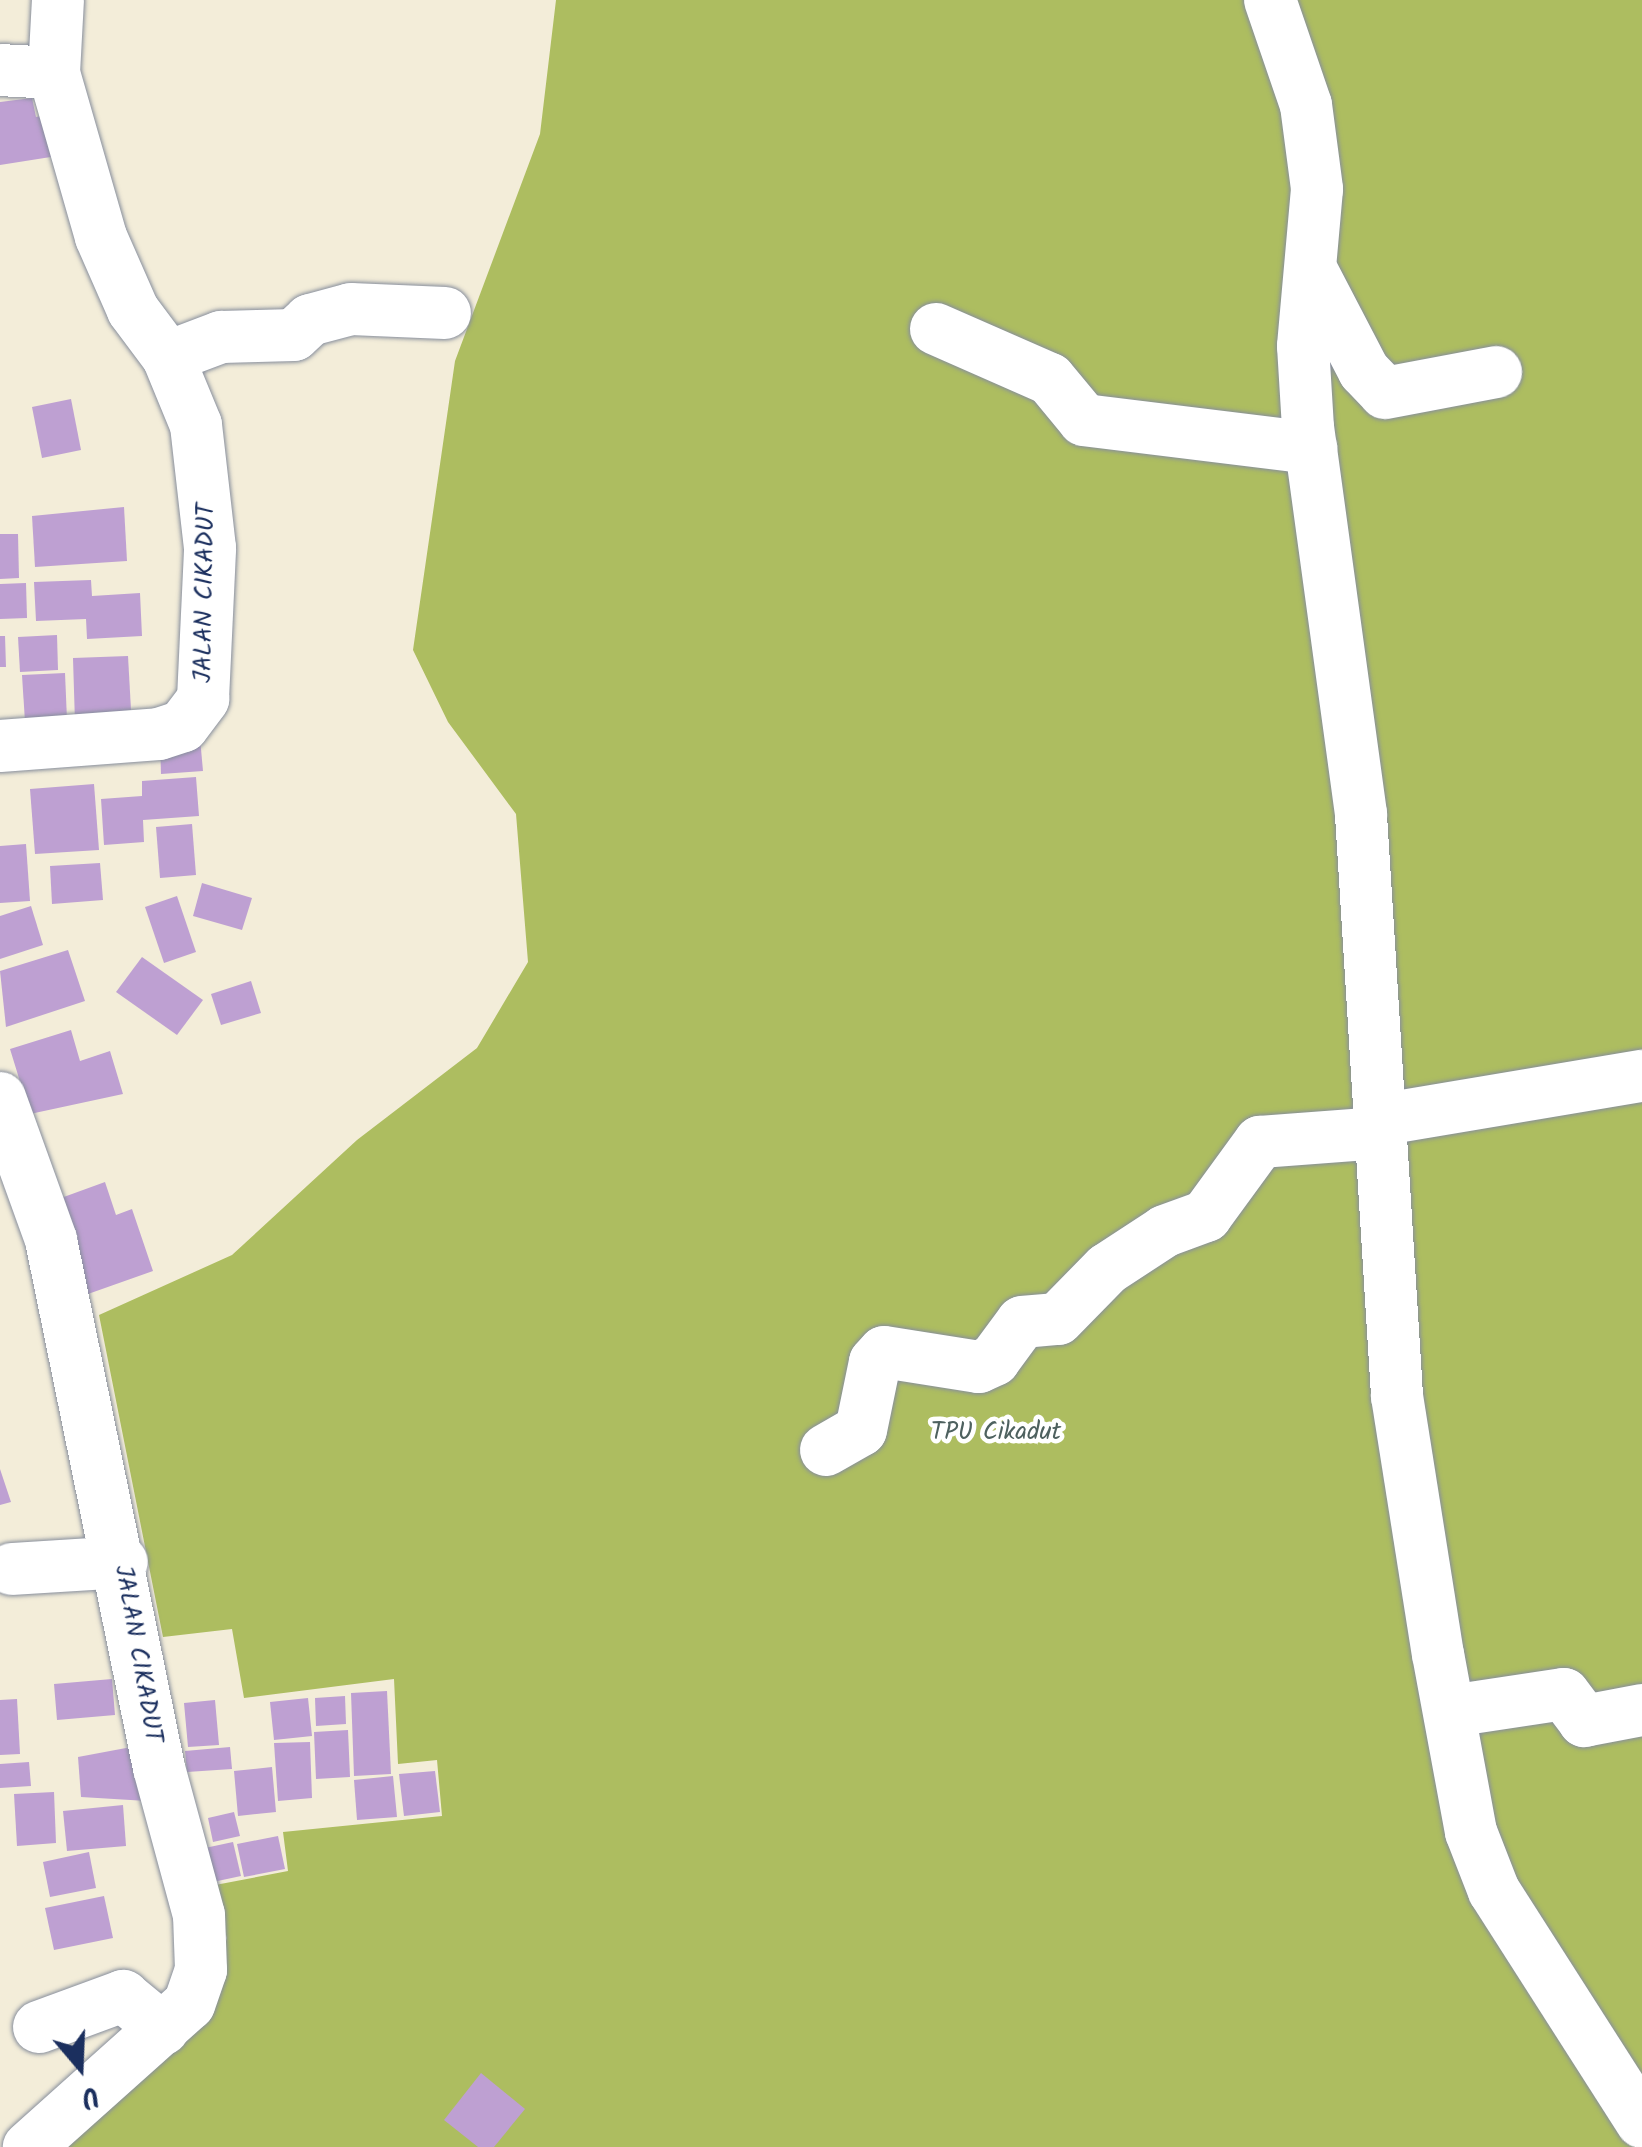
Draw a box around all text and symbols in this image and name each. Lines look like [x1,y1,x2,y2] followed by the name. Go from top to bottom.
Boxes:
[188,503,222,683] street label: JALAN CIKADUT
[931,1417,1061,1447] park label: TPU Cikadut
[108,1563,168,1745] street label: JALAN CIKADUT
[30,2017,130,2117] north arrow
[75,2072,105,2120] text: U

